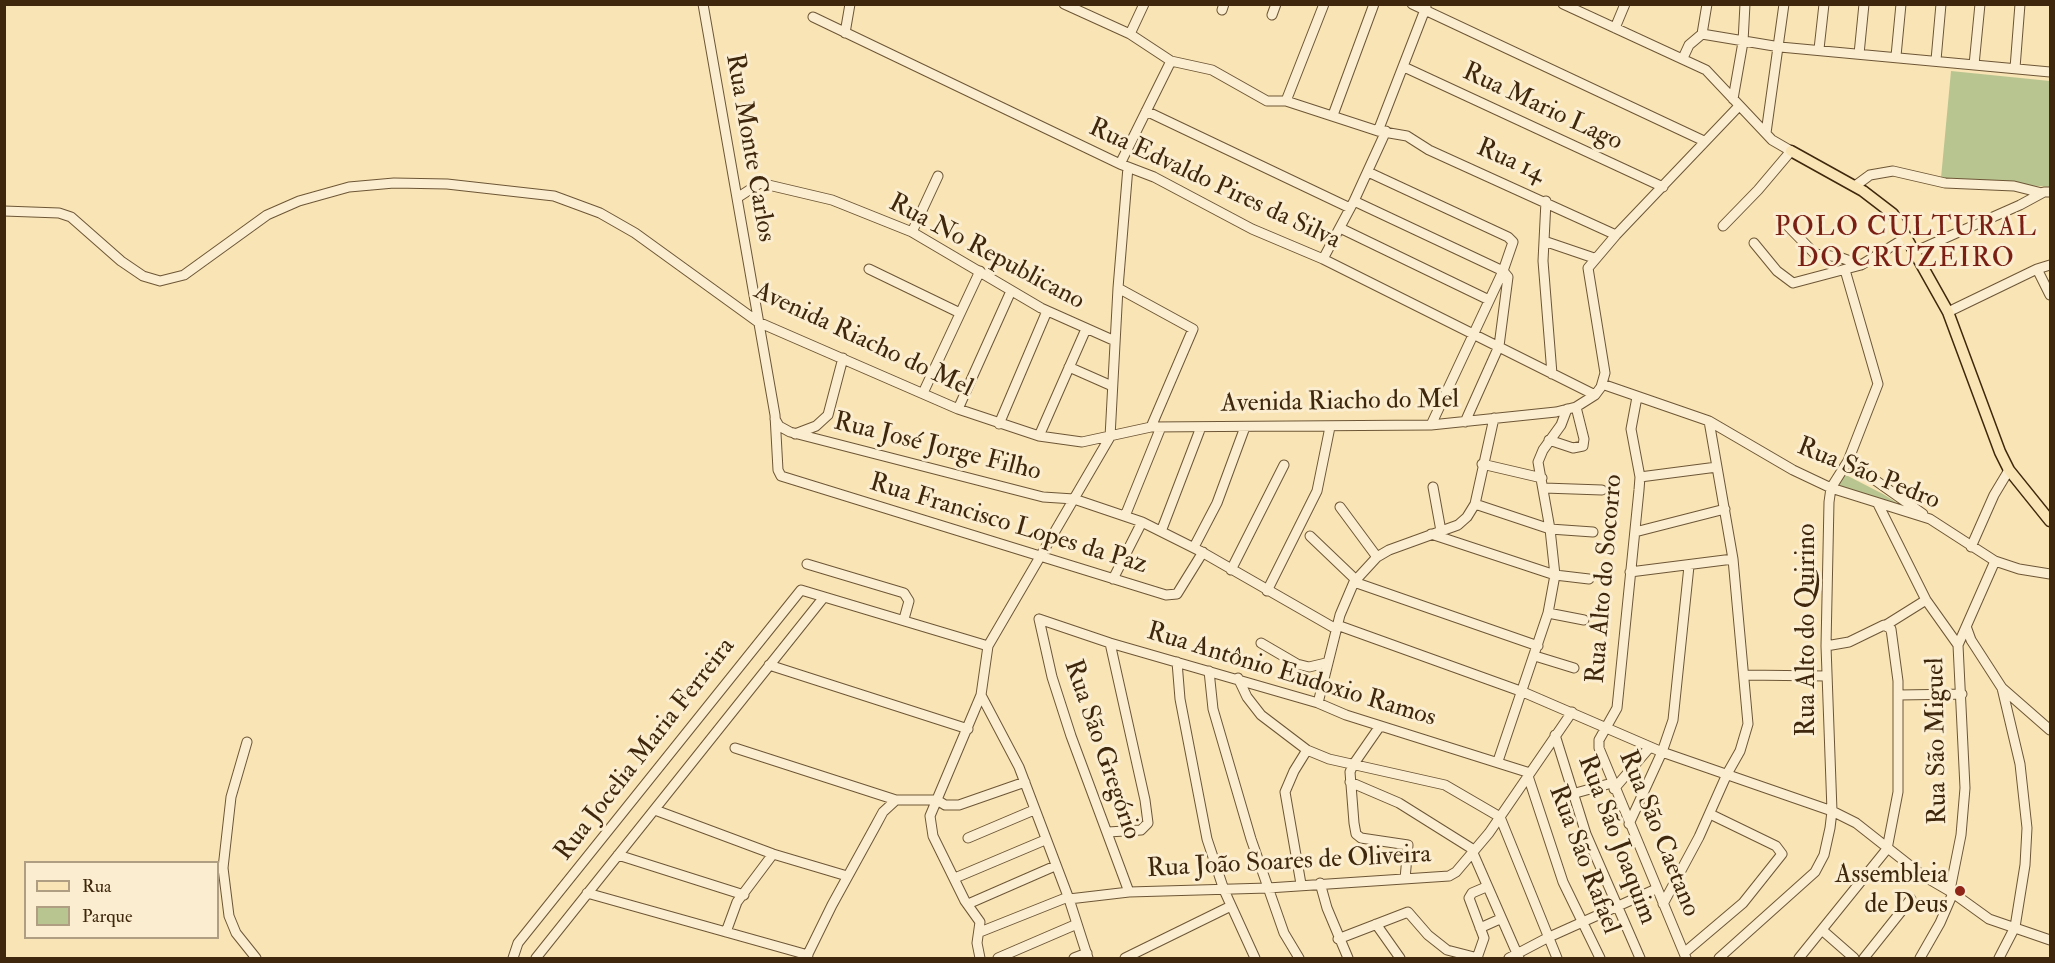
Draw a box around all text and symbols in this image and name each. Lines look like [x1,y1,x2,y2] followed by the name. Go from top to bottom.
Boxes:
[717,52,781,244] street label: Rua Monte Carlos
[1457,57,1627,159] street label: Rua Mario Lago
[1083,113,1345,257] street label: Rua Edvaldo Pires da Silva
[1471,133,1549,191] street label: Rua 14
[883,188,1089,318] street label: Rua No Republicano
[1774,213,2038,276] district label: POLO CULTURAL DO CRUZEIRO
[748,277,978,405] street label: Avenida Riacho do Mel
[1221,385,1459,421] street label: Avenida Riacho do Mel
[830,407,1044,489] street label: Rua José Jorge Filho
[1792,432,1944,518] street label: Rua São Pedro
[865,468,1151,582] street label: Rua Francisco Lopes da Paz
[1581,473,1631,685] street label: Rua Alto do Socorro
[1792,524,1824,736] street label: Rua Alto do Quirino
[1142,617,1440,735] street label: Rua Antônio Eudoxio Ramos
[549,632,743,868] street label: Rua Jocelia Maria Ferreira
[1056,656,1146,844] street label: Rua São Gregório
[1921,657,1955,825] street label: Rua São Miguel
[1610,746,1706,922] street label: Rua São Caetano
[1569,751,1663,929] street label: Rua São Joaquim
[1540,781,1626,939] street label: Rua São Rafael
[1146,840,1432,886] street label: Rua João Soares de Oliveira
[1835,860,1948,922] place label: Assembleia de Deus
[24,861,219,939] legend
[82,875,111,898] text: Rua
[1953,884,1967,898] marker: Assembleia de Deus
[82,905,132,928] text: Parque

